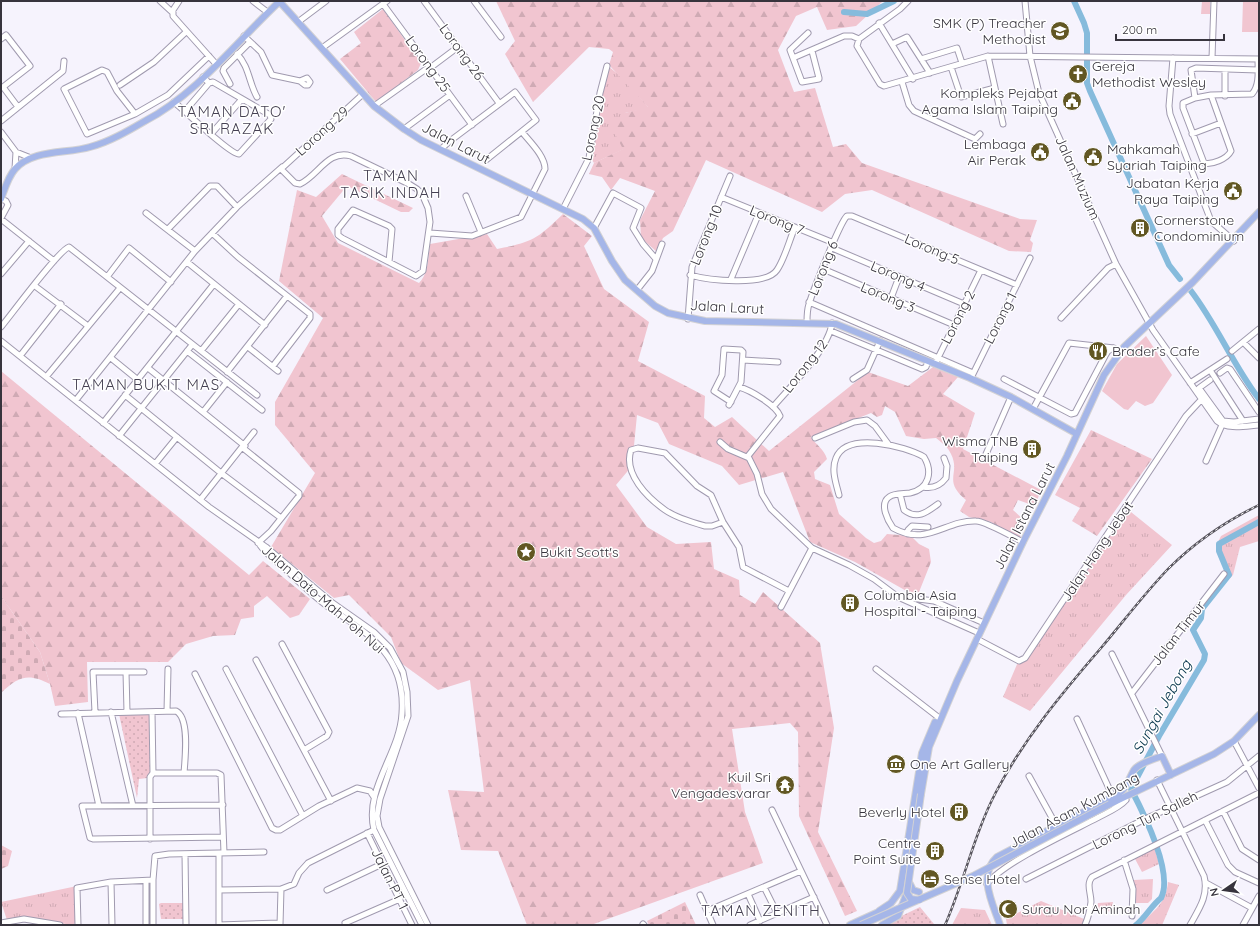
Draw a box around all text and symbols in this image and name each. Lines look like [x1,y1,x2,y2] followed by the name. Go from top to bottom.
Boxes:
[933,14,1047,48] place label: SMK (P) Treacher Methodist
[1116,16,1224,42] scale bar
[436,20,489,84] street label: Lorong 26
[1049,20,1071,42] school or university icon: SMK (P) Treacher Methodist
[1122,22,1157,37] text: 200 m
[401,32,455,96] street label: Lorong 25
[1092,57,1206,91] place label: Gereja Methodist Wesley
[1067,63,1089,85] church icon: Gereja Methodist Wesley
[922,84,1058,118] place label: Kompleks Pejabat Agama Islam Taiping
[1061,90,1083,112] public building icon: Kompleks Pejabat Agama Islam Taiping
[577,94,609,162] street label: Lorong 20
[178,102,286,138] district label: TAMAN DATO' SRI RAZAK
[292,102,353,160] street label: Lorong 29
[419,118,493,168] street label: Jalan Larut
[1051,133,1105,223] street label: Jalan Muzium
[964,135,1026,169] place label: Lembaga Air Perak
[1107,140,1207,174] place label: Mahkamah Syariah Taiping
[1029,141,1051,163] public building icon: Lembaga Air Perak
[1082,146,1104,168] public building icon: Mahkamah Syariah Taiping
[340,166,442,202] district label: TAMAN TASIK INDAH
[1126,174,1219,208] place label: Jabatan Kerja Raya Taiping
[1222,180,1244,202] public building icon: Jabatan Kerja Raya Taiping
[747,201,807,239] street label: Lorong 7
[686,202,726,268] street label: Lorong 10
[1154,211,1244,245] place label: Cornerstone Condominium
[1129,217,1151,239] building icon: Cornerstone Condominium
[902,229,962,269] street label: Lorong 5
[804,237,842,298] street label: Lorong 6
[868,256,928,296] street label: Lorong 4
[858,277,918,317] street label: Lorong 3
[937,287,979,347] street label: Lorong 2
[979,289,1021,347] street label: Lorong 1
[690,296,765,318] street label: Jalan Larut
[779,335,832,396] street label: Lorong 12
[1087,340,1109,362] restaurant icon: Brader’s Cafe
[1112,342,1200,360] place label: Brader’s Cafe
[72,375,220,394] district label: TAMAN BUKIT MAS
[942,432,1018,466] place label: Wisma TNB Taiping
[1021,438,1043,460] building icon: Wisma TNB Taiping
[989,459,1059,573] street label: Jalan Istana Larut
[1057,497,1137,605] street label: Jalan Hang Jebat
[258,541,388,657] street label: Jalan Dato Mah Poh Nui
[515,541,537,563] place icon: Bukit Scott's
[540,543,618,561] place label: Bukit Scott's
[864,586,977,620] place label: Columbia Asia Hospital - Taiping
[839,592,861,614] building icon: Columbia Asia Hospital - Taiping
[1147,596,1209,669] street label: Jalan Timur
[1128,655,1196,757] water label: Sungai Jebong
[885,753,907,775] museum icon: One Art Gallery
[910,755,1010,773] place label: One Art Gallery
[671,768,772,802] place label: Kuil Sri Vengadesvarar
[1006,768,1142,852] street label: Jalan Asam Kumbang
[774,774,796,796] temple icon: Kuil Sri Vengadesvarar
[1089,787,1201,853] street label: Lorong Tun Salleh
[948,801,970,823] building icon: Beverly Hotel
[858,803,945,821] place label: Beverly Hotel
[853,834,921,868] place label: Centre Point Suite
[924,840,946,862] building icon: Centre Point Suite
[367,845,413,913] street label: Jalan PT 1
[919,868,941,890] hotel icon: Sense Hotel
[944,870,1021,888] place label: Sense Hotel
[1204,870,1244,910] north arrow
[1207,887,1222,898] text: N
[997,898,1019,920] mosque icon: Surau Nor Aminah
[1022,900,1140,918] place label: Surau Nor Aminah
[701,901,821,920] district label: TAMAN ZENITH

